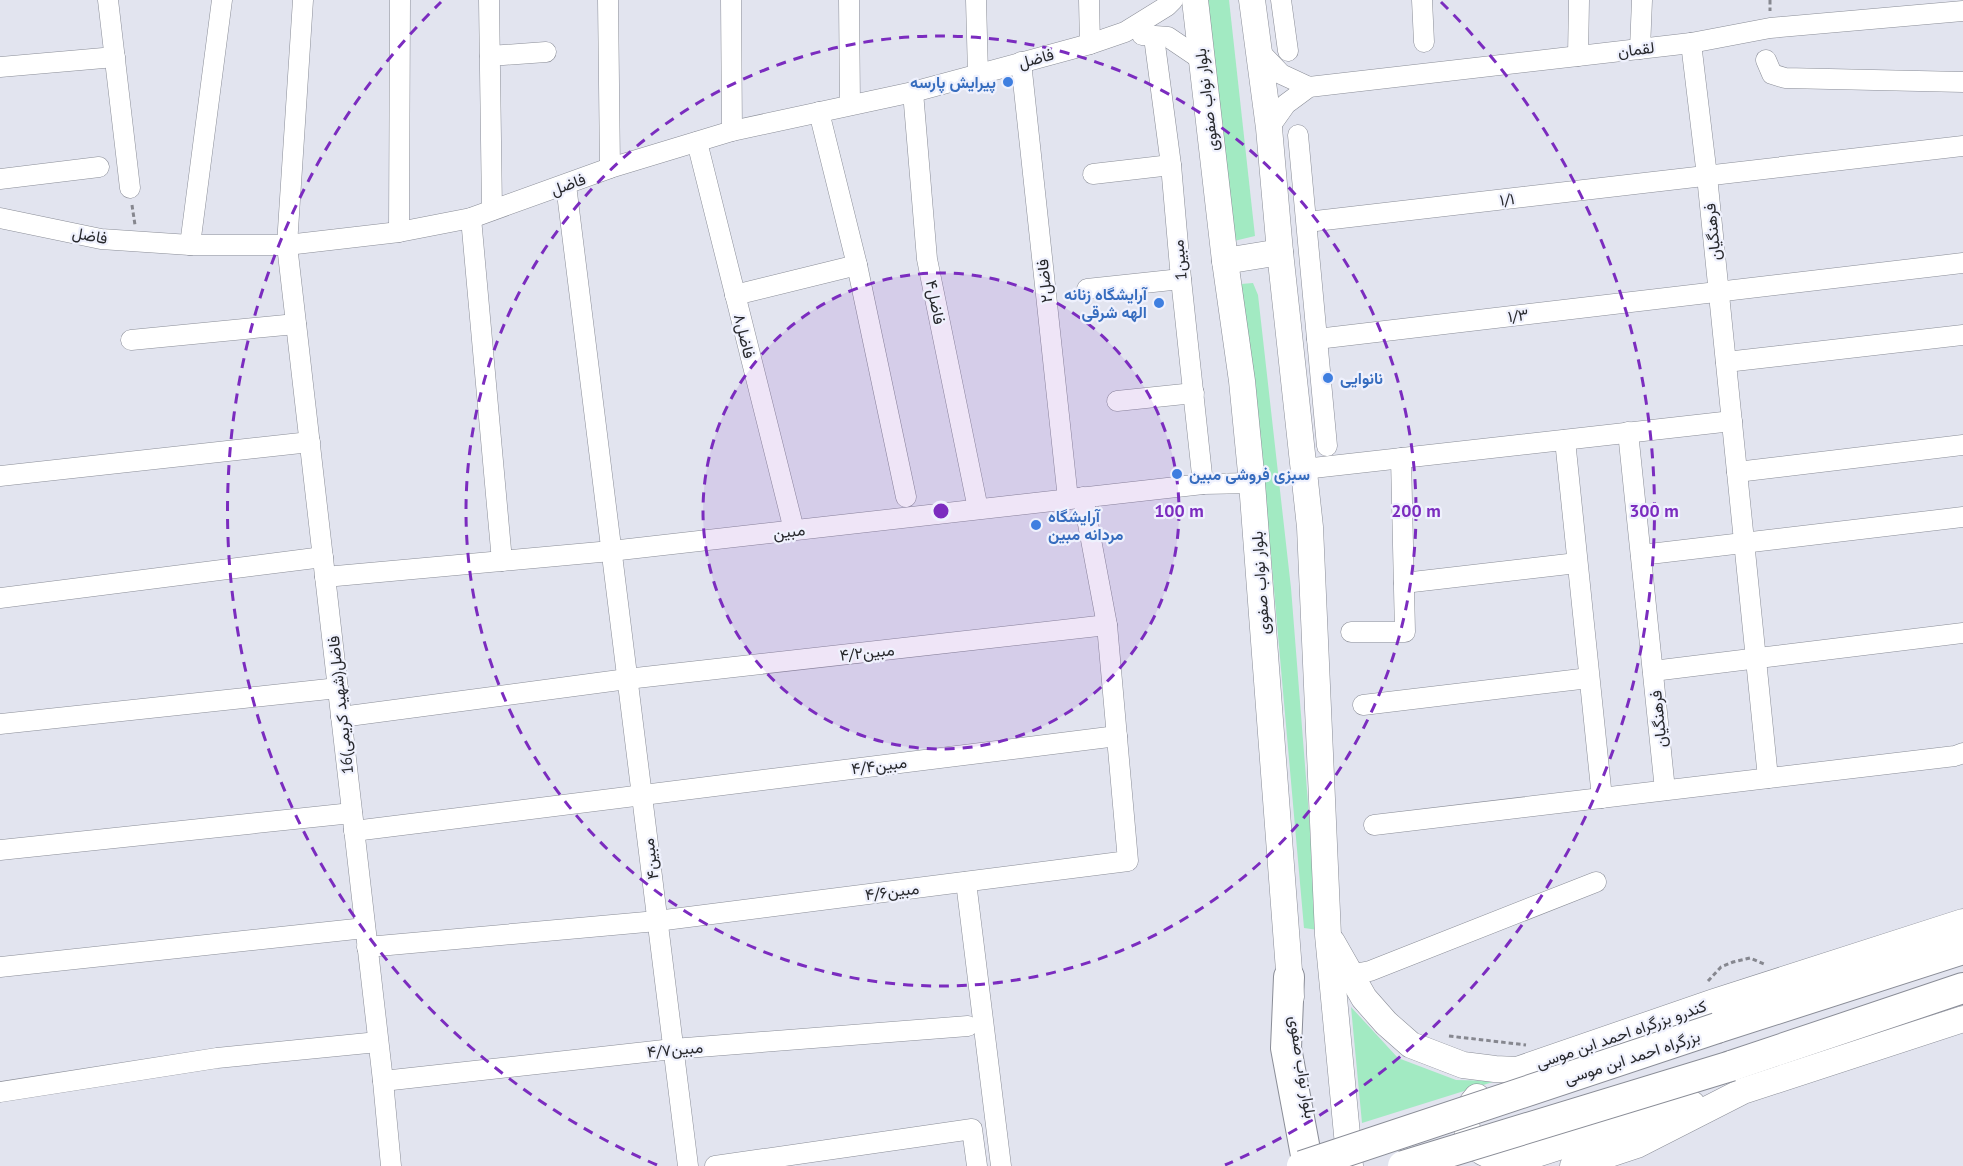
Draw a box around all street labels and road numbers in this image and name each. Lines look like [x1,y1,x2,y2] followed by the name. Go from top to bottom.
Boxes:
[1617,37,1655,61] street label: لقمان
[1016,44,1056,73] street label: فاضل
[1190,47,1223,153] street label: بلوار نواب صفوی
[548,169,588,200] street label: فاضل
[1498,188,1516,210] street label: ۱/۱
[1699,202,1726,262] street label: فرهنگیان
[71,222,109,249] street label: فاضل
[1167,239,1192,281] street label: 1مبین
[1032,258,1057,304] street label: ۲فاضل
[921,278,950,326] street label: ۴فاضل
[1506,304,1530,326] street label: ۱/۳
[729,312,760,361] street label: ۸فاضل
[772,519,806,544] street label: مبین
[1246,530,1275,635] street label: بلوار نواب صفوی
[323,635,358,775] street label: 16فاضل(شهید کریمی)
[839,639,896,666] street label: ۴/۲مبین
[1645,689,1672,749] street label: فرهنگیان
[850,752,908,779] street label: ۴/۴مبین
[638,837,663,881] street label: ۴مبین
[864,878,920,905] street label: ۴/۶مبین
[1533,996,1709,1072] street label: کندرو بزرگراه احمد ابن موسی
[1284,1014,1321,1120] street label: بلوار نواب صفوی
[1562,1026,1702,1088] street label: بزرگراه احمد ابن موسی
[646,1037,704,1062] street label: ۴/۷مبین

